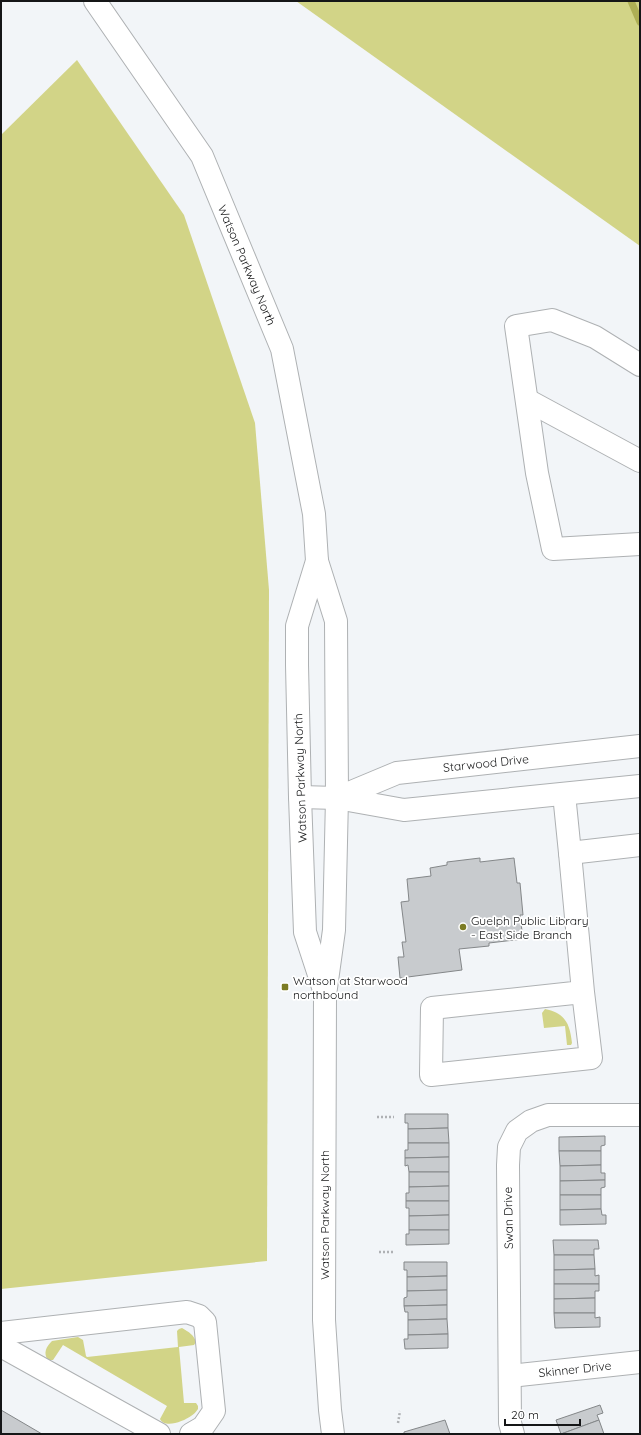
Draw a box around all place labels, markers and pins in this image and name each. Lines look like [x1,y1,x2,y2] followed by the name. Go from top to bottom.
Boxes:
[471,913,589,942] place label: Guelph Public Library - East Side Branch
[458,922,468,932] marker: Guelph Public Library - East Side Branch
[293,973,408,1002] place label: Watson at Starwood northbound
[280,982,290,992] marker: Watson at Starwood northbound

